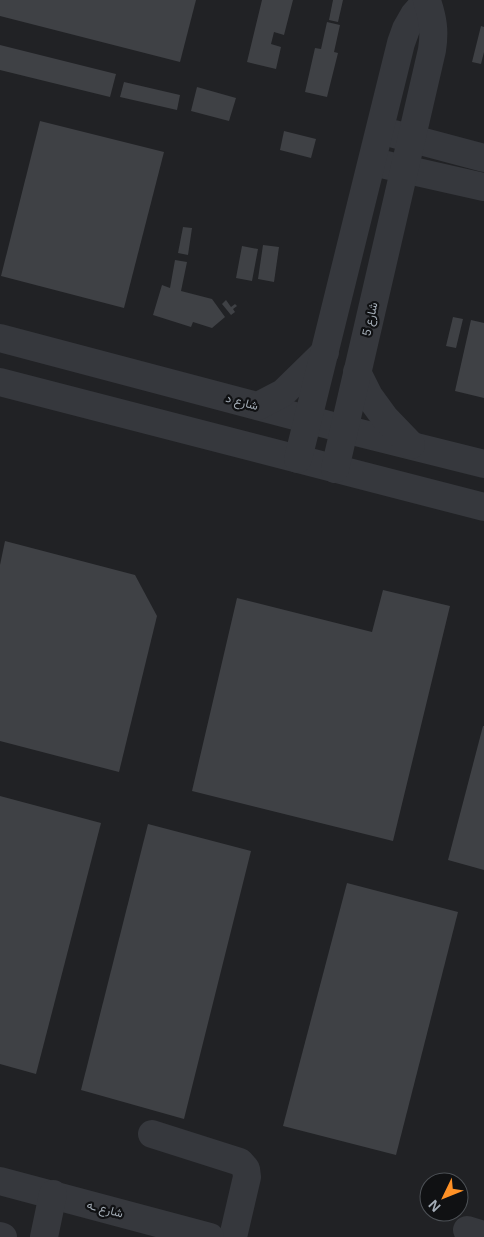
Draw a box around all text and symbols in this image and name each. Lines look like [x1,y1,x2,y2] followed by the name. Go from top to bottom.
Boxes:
[359,301,383,338] street label: شارع 5
[224,391,260,415] street label: شارع د
[419,1172,469,1222] north arrow
[85,1197,125,1222] street label: شارع ـه
[425,1197,444,1215] text: N

